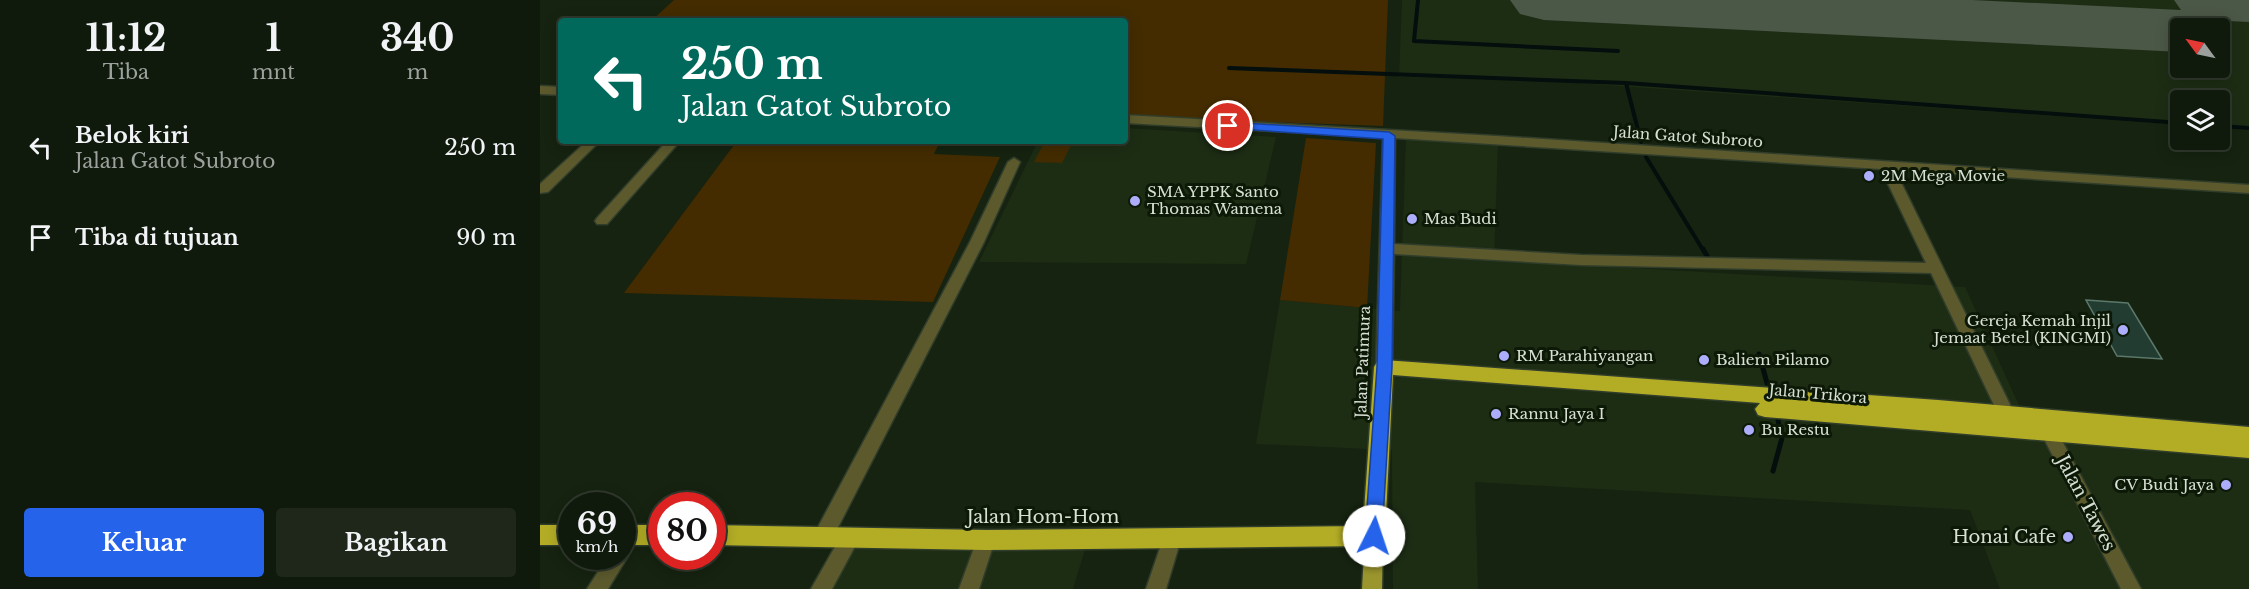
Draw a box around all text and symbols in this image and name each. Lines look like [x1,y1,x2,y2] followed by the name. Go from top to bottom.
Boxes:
[86,16,166,61] text: 11:12
[265,16,281,61] text: 1
[380,16,454,61] text: 340
[2170,18,2230,78] north arrow
[2170,18,2230,150] map controls
[681,38,823,90] text: 250 m
[582,42,660,120] icon: left
[103,60,149,84] text: Tiba
[252,60,295,84] text: mnt
[407,60,428,84] text: m
[681,90,951,123] text: Jalan Gatot Subroto
[2170,90,2230,150] button: layers
[1202,100,1253,151] pin
[1211,109,1244,142] icon: arrive
[75,122,189,149] text: Belok kiri
[1610,122,1764,151] street label: Jalan Gatot Subroto
[24,131,57,164] icon: left
[444,134,516,161] text: 250 m
[75,149,275,173] text: Jalan Gatot Subroto
[1881,166,2005,185] place label: 2M Mega Movie
[1862,169,1876,183] marker: 2M Mega Movie
[1147,182,1283,218] place label: SMA YPPK Santo Thomas Wamena
[1128,194,1142,208] marker: SMA YPPK Santo Thomas Wamena
[1424,209,1497,228] place label: Mas Budi
[1405,212,1419,226] marker: Mas Budi
[24,221,57,254] icon: arrive
[75,224,239,251] text: Tiba di tujuan
[456,224,516,251] text: 90 m
[1351,305,1374,420] street label: Jalan Patimura
[1932,311,2111,347] place label: Gereja Kemah Injil Jemaat Betel (KINGMI)
[2116,323,2130,337] marker: Gereja Kemah Injil Jemaat Betel (KINGMI)
[1516,346,1653,365] place label: RM Parahiyangan
[1497,349,1511,363] marker: RM Parahiyangan
[1716,350,1830,369] place label: Baliem Pilamo
[1697,353,1711,367] marker: Baliem Pilamo
[1766,380,1869,407] street label: Jalan Trikora
[1508,404,1605,423] place label: Rannu Jaya I
[1489,407,1503,421] marker: Rannu Jaya I
[1761,420,1830,439] place label: Bu Restu
[1742,423,1756,437] marker: Bu Restu
[2051,450,2120,555] street label: Jalan Tawes
[2114,475,2215,494] place label: CV Budi Jaya
[2219,478,2233,492] marker: CV Budi Jaya
[648,492,726,570] speed limit sign: 80
[1342,504,1406,568] position arrow
[577,505,617,542] text: 69
[965,506,1119,528] street label: Jalan Hom-Hom
[24,508,264,577] button: Keluar
[276,508,516,577] button: Bagikan
[1952,526,2056,548] place label: Honai Cafe
[2061,530,2075,544] marker: Honai Cafe
[576,537,618,556] text: km/h

